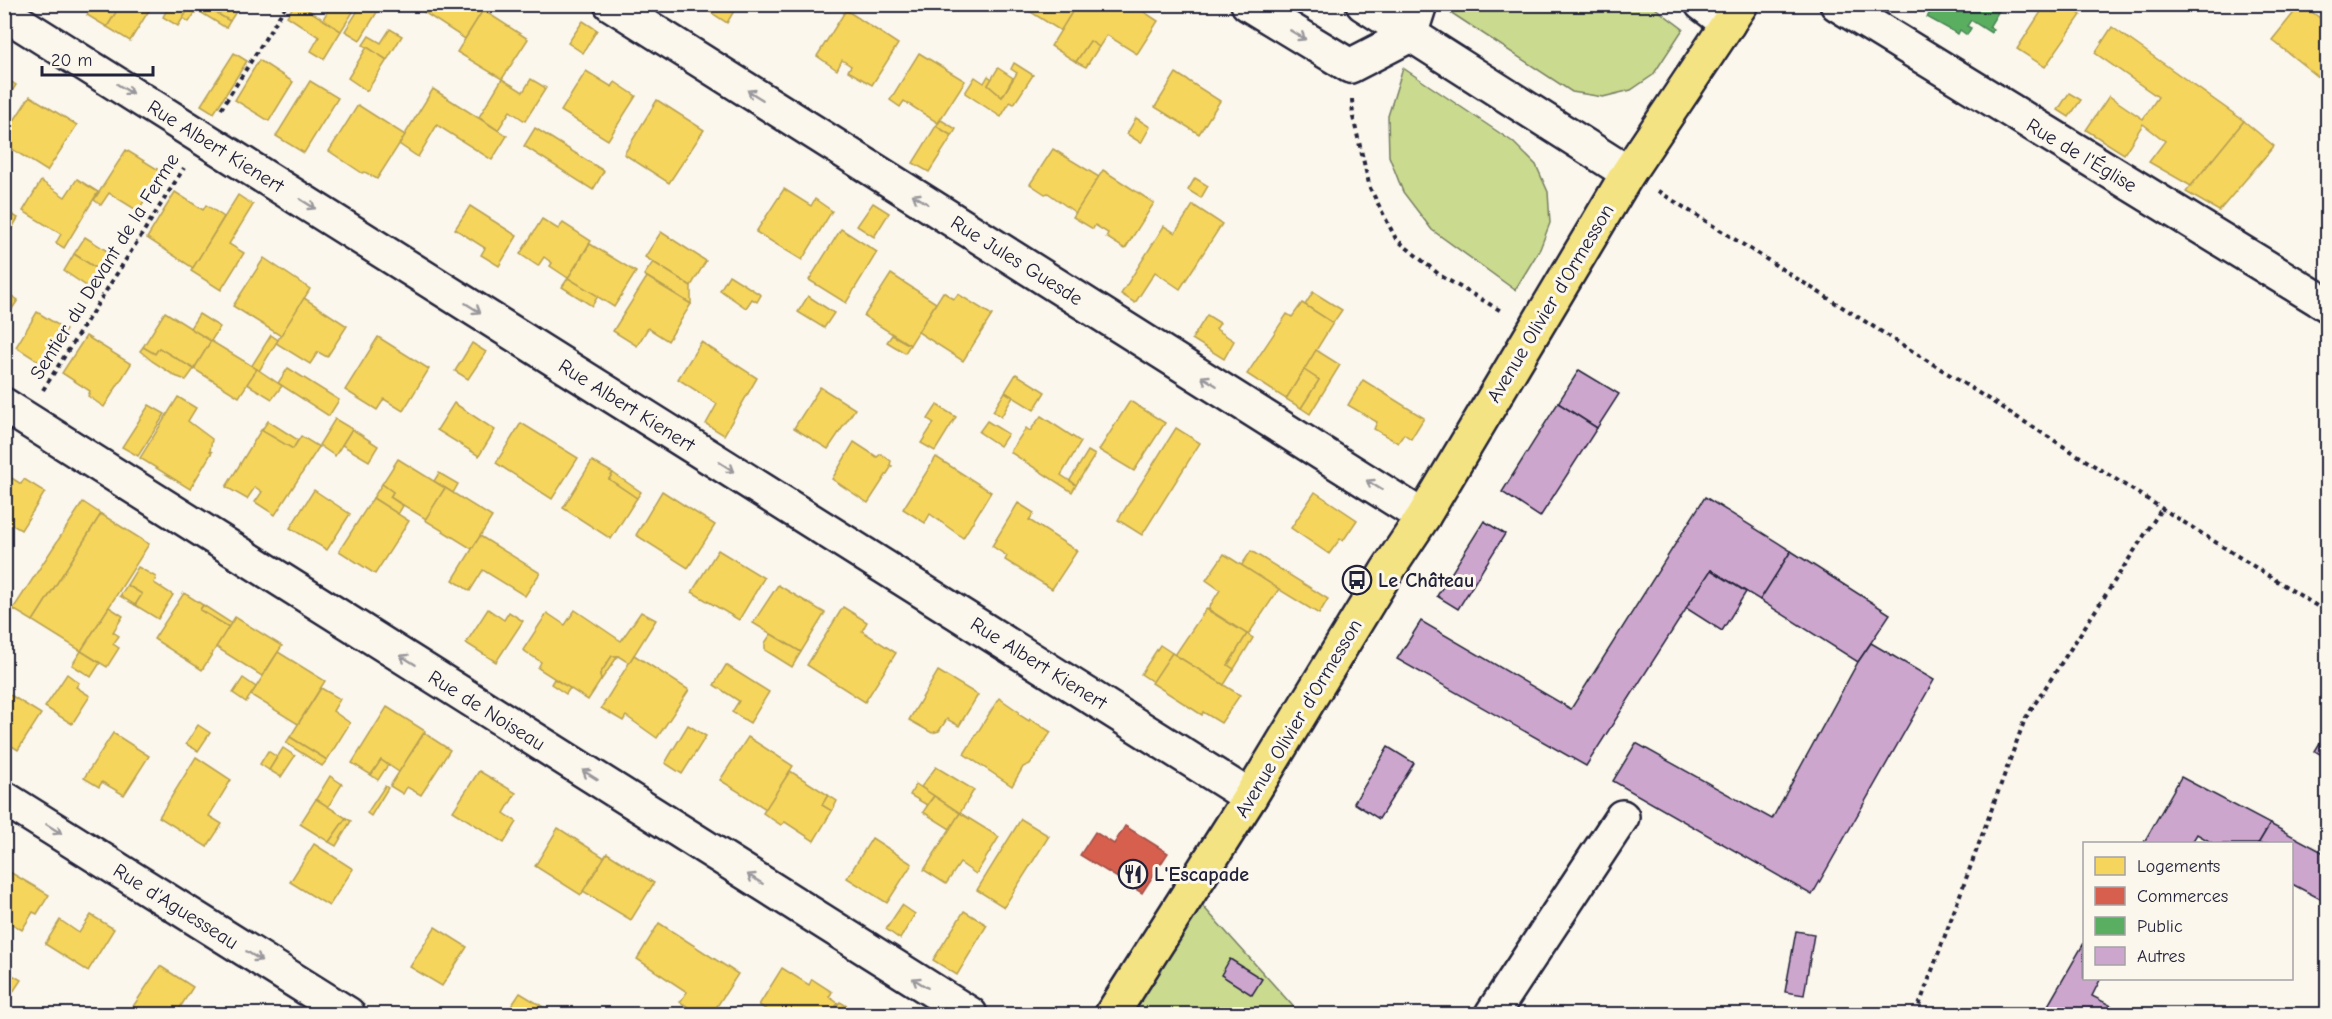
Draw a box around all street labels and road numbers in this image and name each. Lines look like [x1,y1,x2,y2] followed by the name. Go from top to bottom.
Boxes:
[143,95,289,198] street label: Rue Albert Kienert
[2023,114,2141,197] street label: Rue de l'Église
[25,149,184,384] street label: Sentier du Devant de la Ferme
[1482,200,1619,406] street label: Avenue Olivier d'Ormesson
[947,211,1087,310] street label: Rue Jules Guesde
[554,354,700,457] street label: Rue Albert Kienert
[966,612,1112,715] street label: Rue Albert Kienert
[1230,615,1367,821] street label: Avenue Olivier d'Ormesson
[424,665,549,755] street label: Rue de Noiseau
[109,859,242,954] street label: Rue d'Aguesseau

